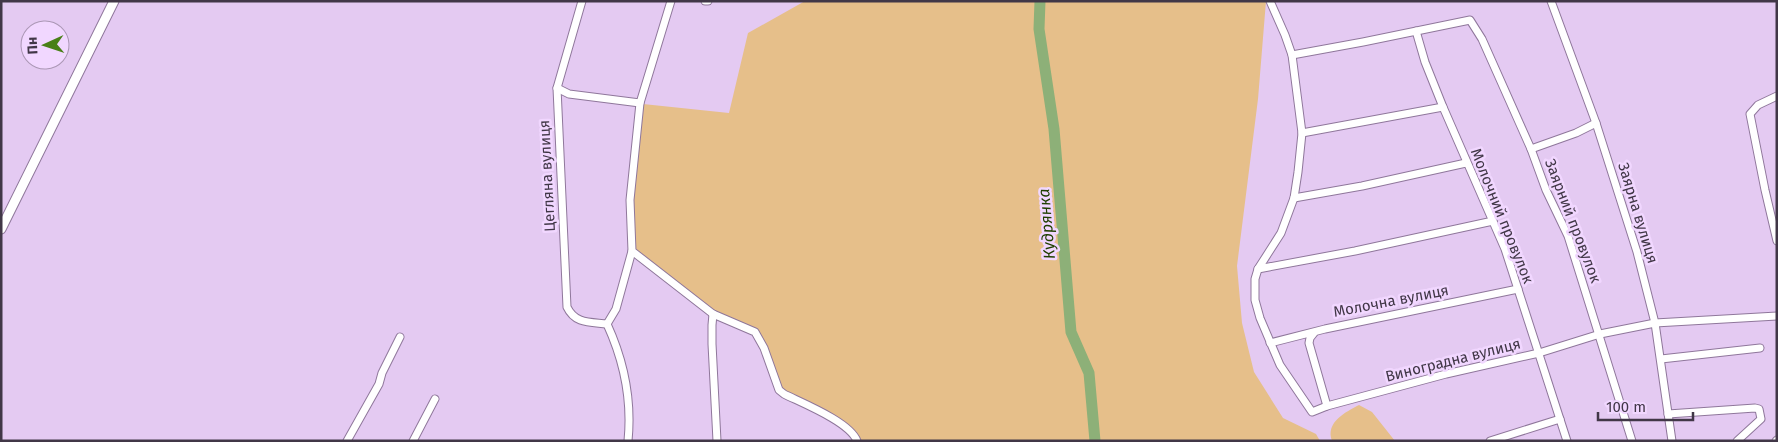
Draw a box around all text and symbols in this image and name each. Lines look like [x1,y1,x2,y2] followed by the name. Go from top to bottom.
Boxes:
[20,20,70,70] north arrow
[24,36,41,55] text: Пн
[535,120,559,232] street label: Цегляна вулиця
[1467,146,1537,286] street label: Молочний провулок
[1541,157,1605,286] street label: Заярний провулок
[1614,160,1662,266] street label: Заярна вулиця
[1034,188,1059,260] water label: Кудрянка
[1332,281,1450,321] street label: Молочна вулиця
[1384,334,1522,386] street label: Виноградна вулиця
[1598,390,1693,422] scale bar
[1606,398,1646,416] text: 100 m

